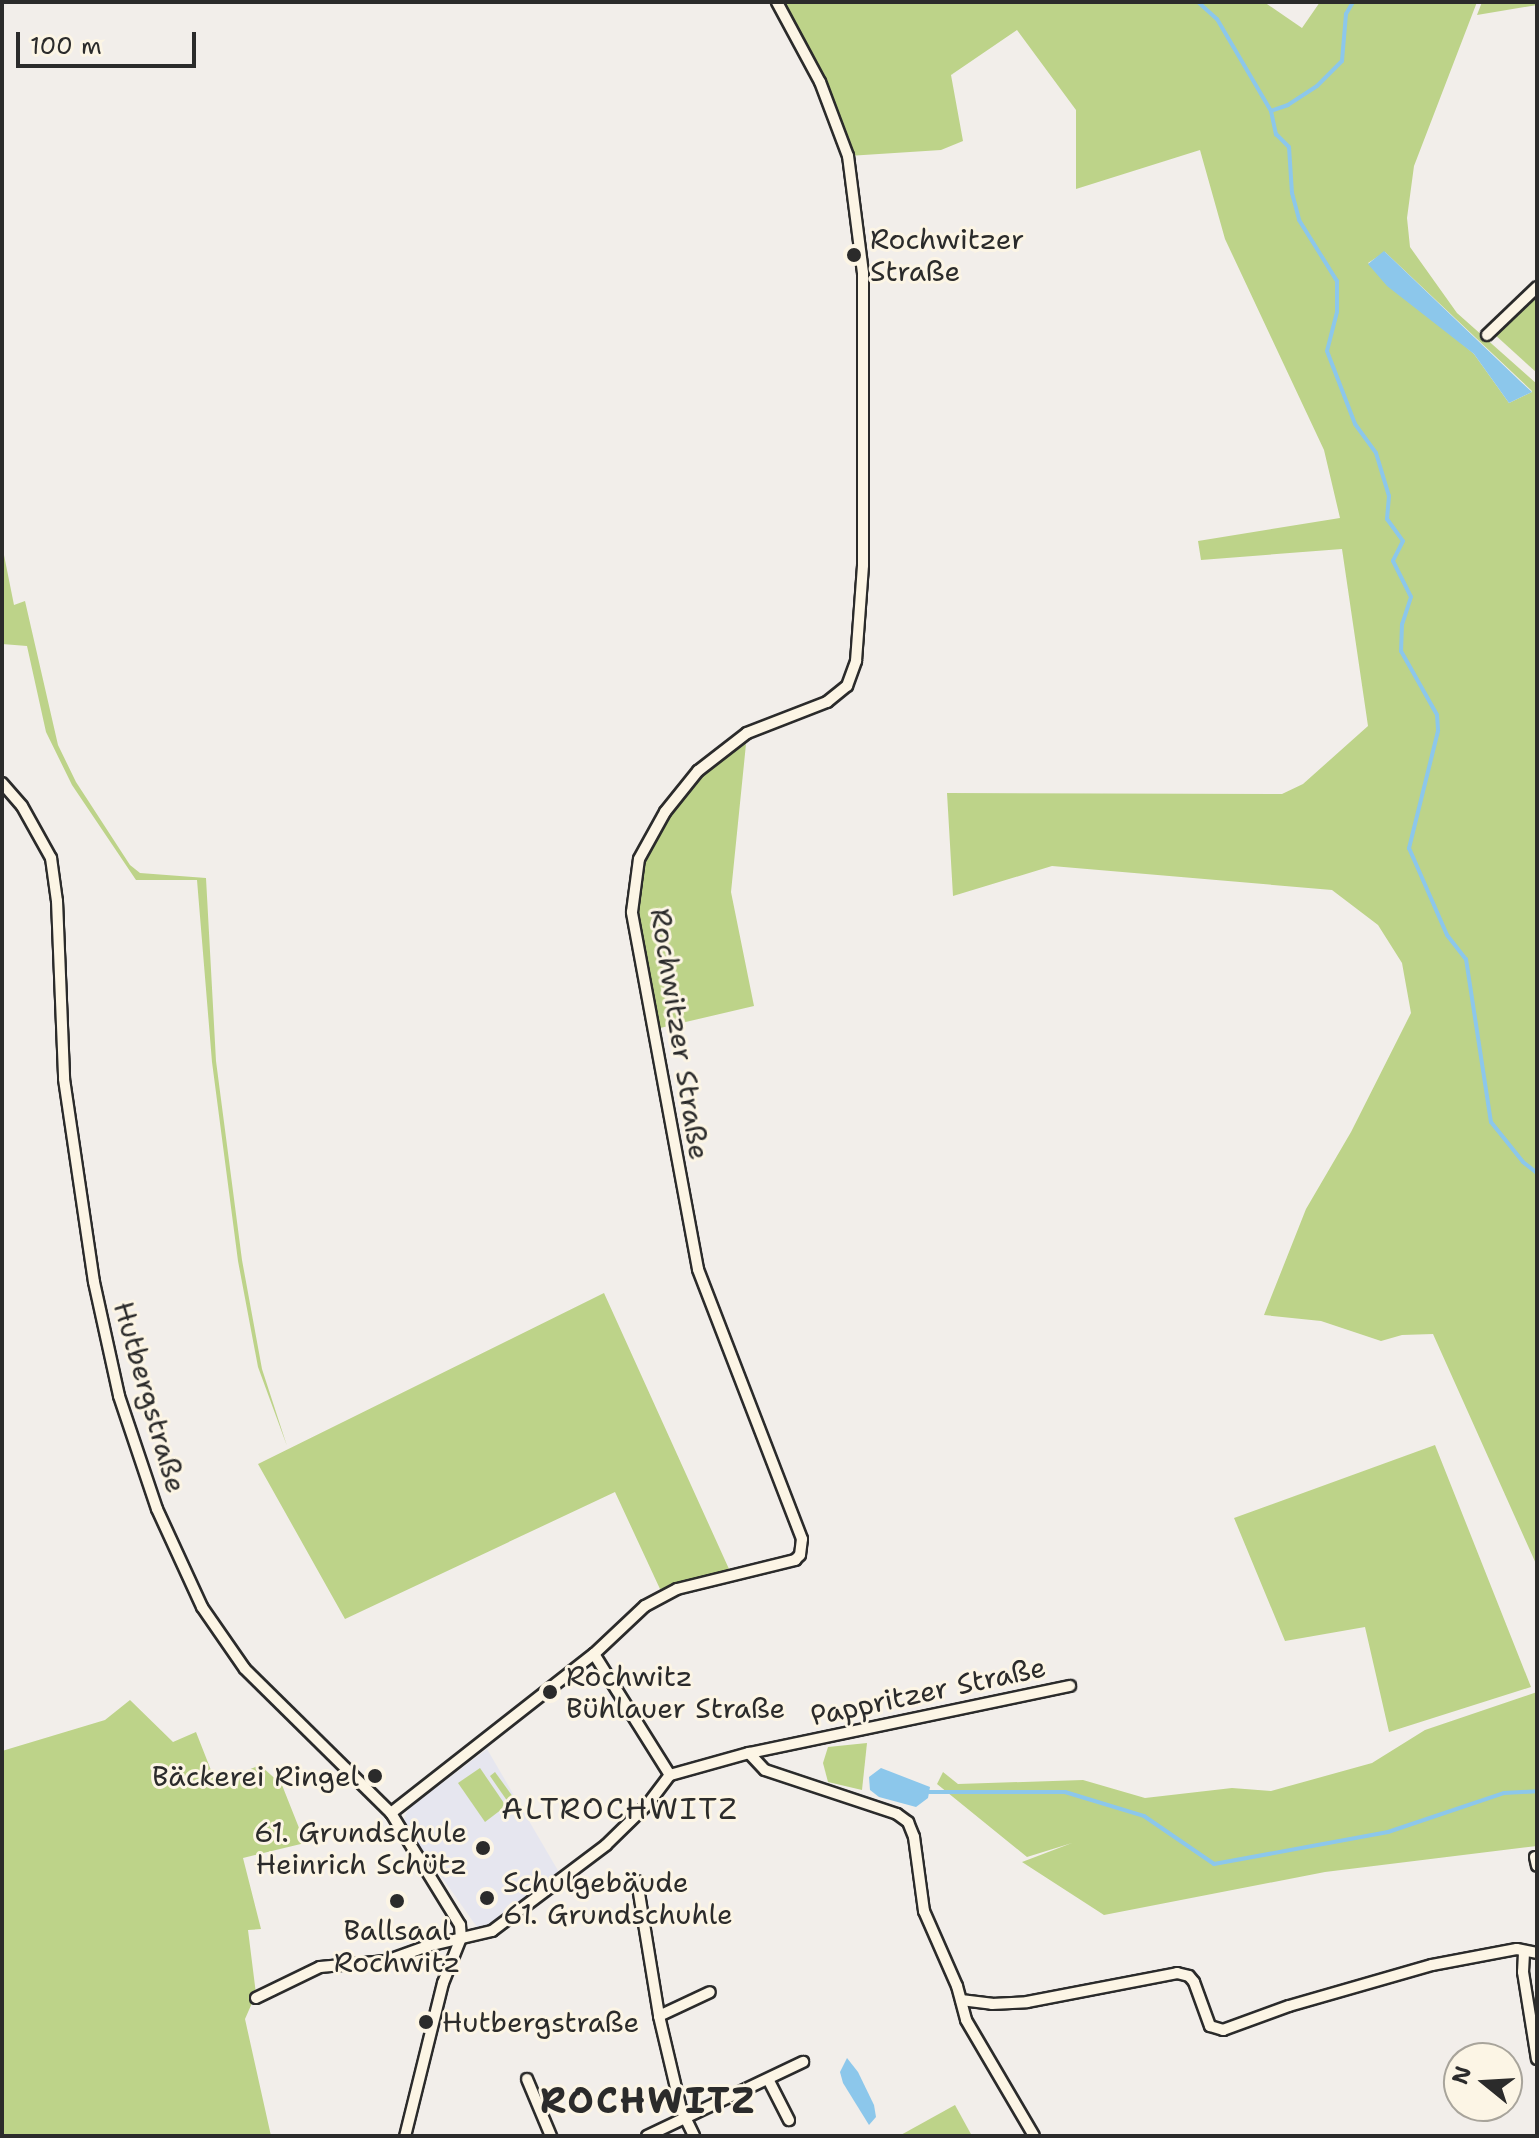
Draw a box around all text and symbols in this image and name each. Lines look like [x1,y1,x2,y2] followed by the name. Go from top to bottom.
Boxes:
[20,16,200,66] scale bar
[30,30,102,62] text: 100 m
[870,222,1024,288] place label: Rochwitzer Straße
[845,246,863,264] marker: Rochwitzer Straße
[644,906,716,1162] street label: Rochwitzer Straße
[107,1298,193,1496] street label: Hutbergstraße
[807,1650,1049,1732] street label: Pappritzer Straße
[566,1659,785,1725] place label: Rochwitz Bühlauer Straße
[541,1683,559,1701] marker: Rochwitz Bühlauer Straße
[152,1759,359,1793] place label: Bäckerei Ringel
[366,1767,384,1785] marker: Bäckerei Ringel
[501,1791,739,1827] district label: ALTROCHWITZ
[254,1815,467,1881] place label: 61. Grundschule Heinrich Schütz
[474,1839,492,1857] marker: 61. Grundschule Heinrich Schütz
[503,1865,733,1931] place label: Schulgebäude 61. Grundschuhle
[478,1889,496,1907] marker: Schulgebäude 61. Grundschuhle
[388,1892,406,1910] marker: Ballsaal Rochwitz
[334,1913,460,1979] place label: Ballsaal Rochwitz
[442,2005,639,2039] place label: Hutbergstraße
[417,2013,435,2031] marker: Hutbergstraße
[1443,2042,1523,2122] north arrow
[1445,2062,1478,2088] text: N
[540,2079,756,2123] district label: ROCHWITZ

